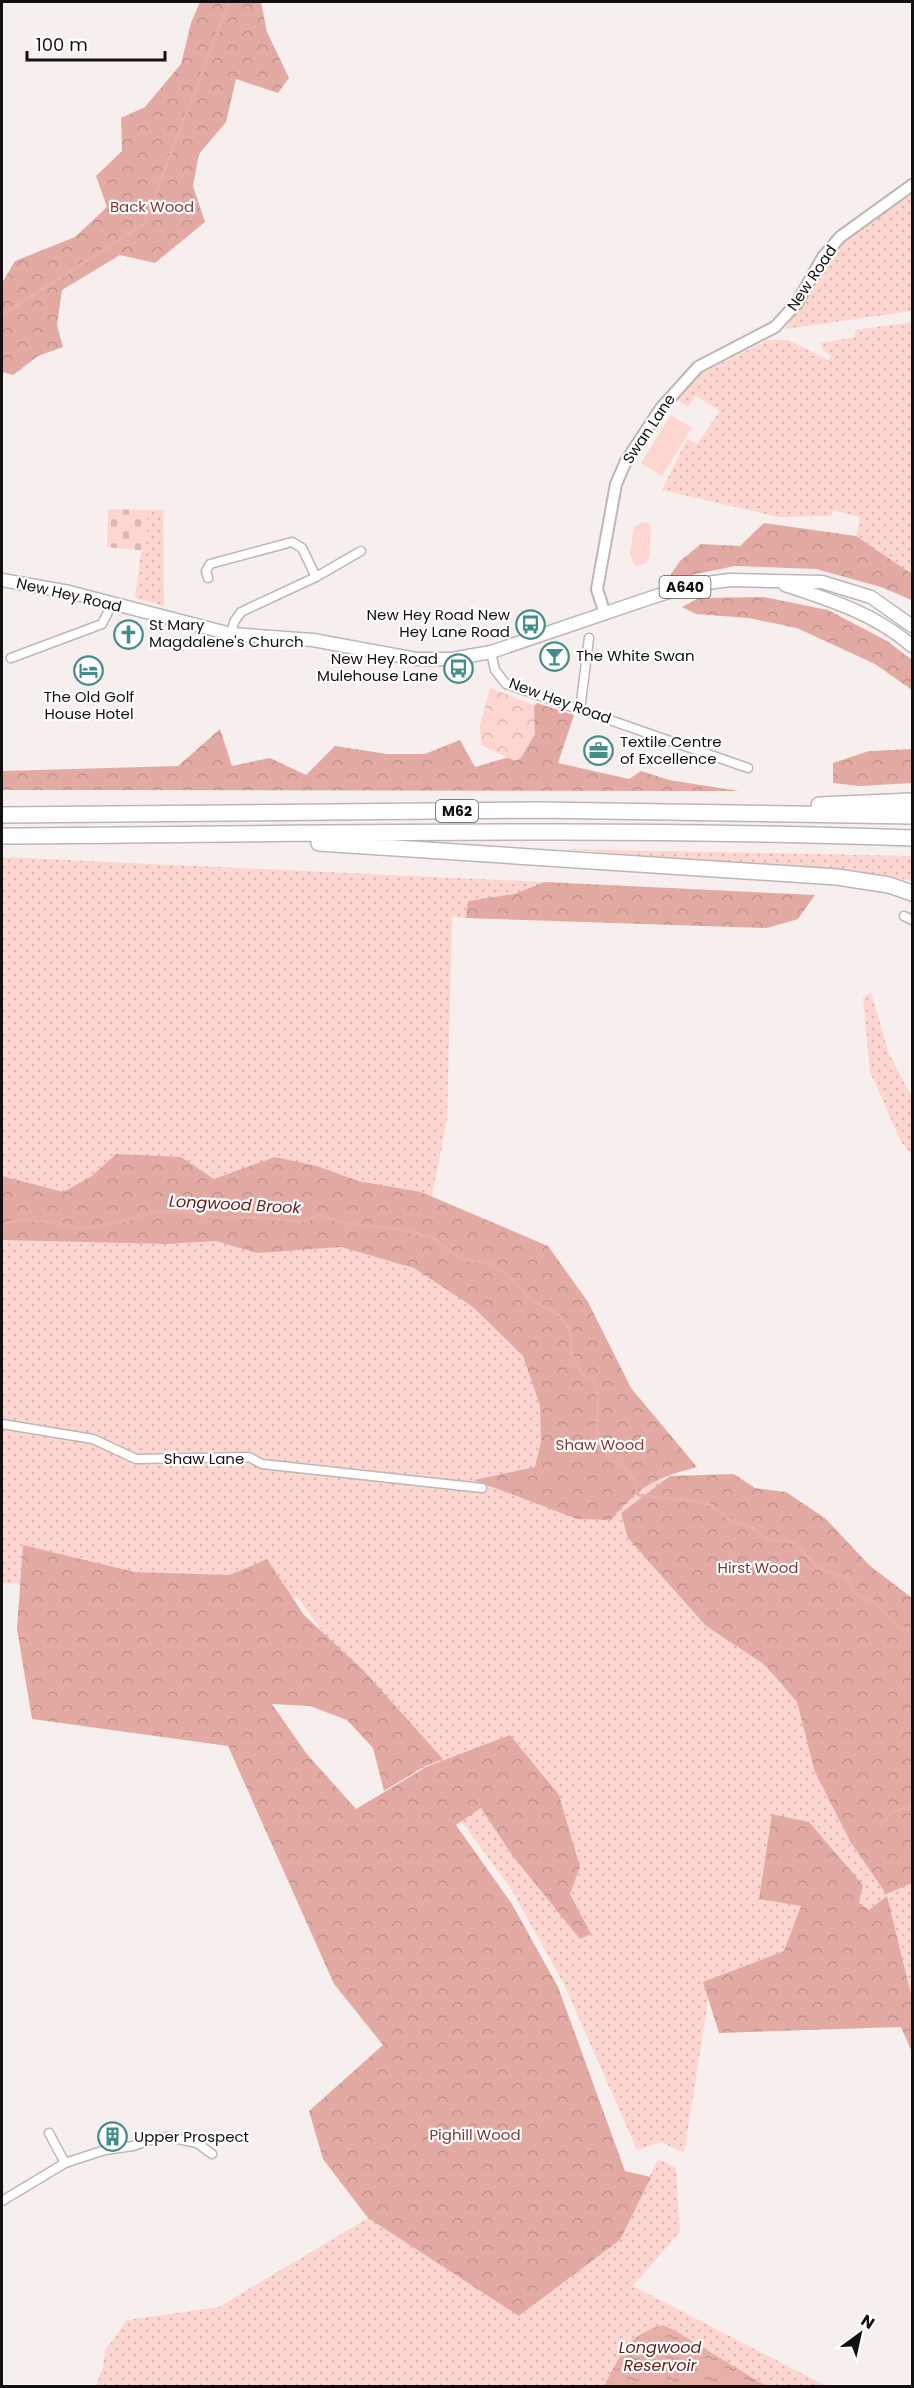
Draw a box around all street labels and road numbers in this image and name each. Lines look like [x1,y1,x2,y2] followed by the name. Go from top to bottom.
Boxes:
[782,241,841,315] street label: New Road
[617,390,680,468] street label: Swan Lane
[14,572,124,617] street label: New Hey Road
[660,576,710,598] road number: A640
[506,672,614,729] street label: New Hey Road
[436,800,478,822] road number: M62
[164,1448,244,1469] street label: Shaw Lane

